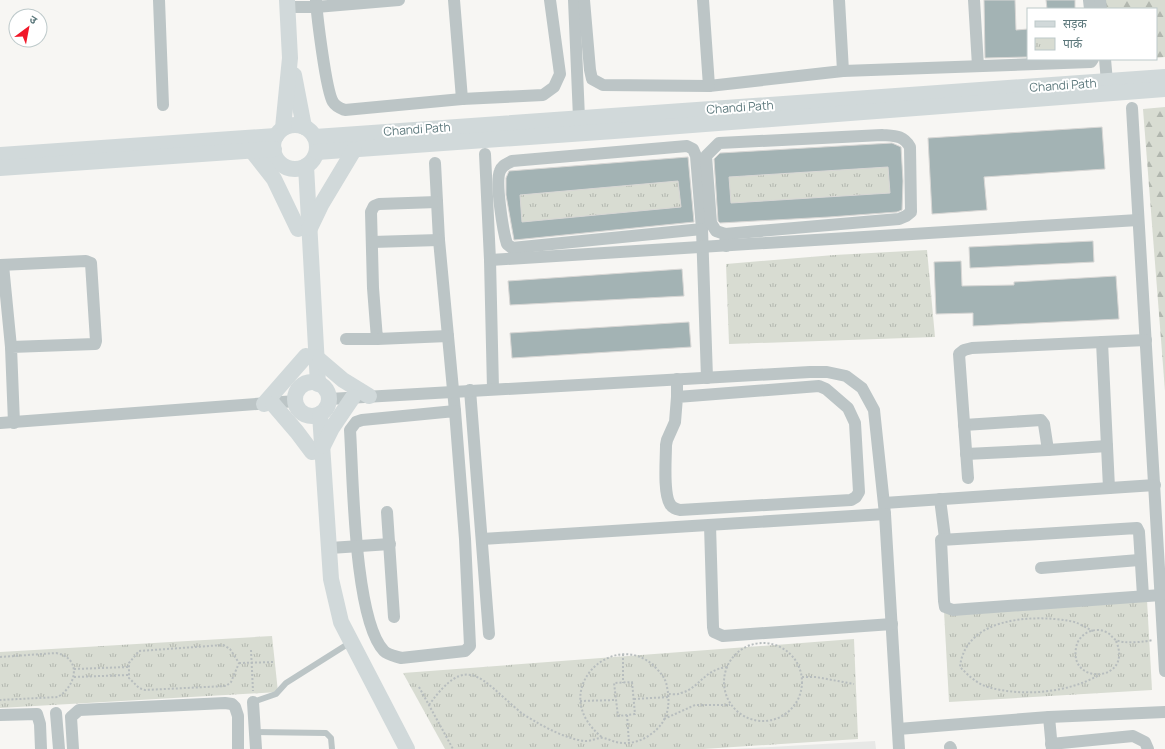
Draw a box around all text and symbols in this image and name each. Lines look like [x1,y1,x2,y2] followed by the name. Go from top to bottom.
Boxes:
[8,8,48,48] north arrow
[1027,8,1157,60] legend
[27,11,41,27] text: उ
[1063,15,1088,32] text: सड़क
[1063,35,1083,52] text: पार्क
[1029,74,1097,96] street label: Chandi Path
[706,96,774,118] street label: Chandi Path
[383,118,451,140] street label: Chandi Path

